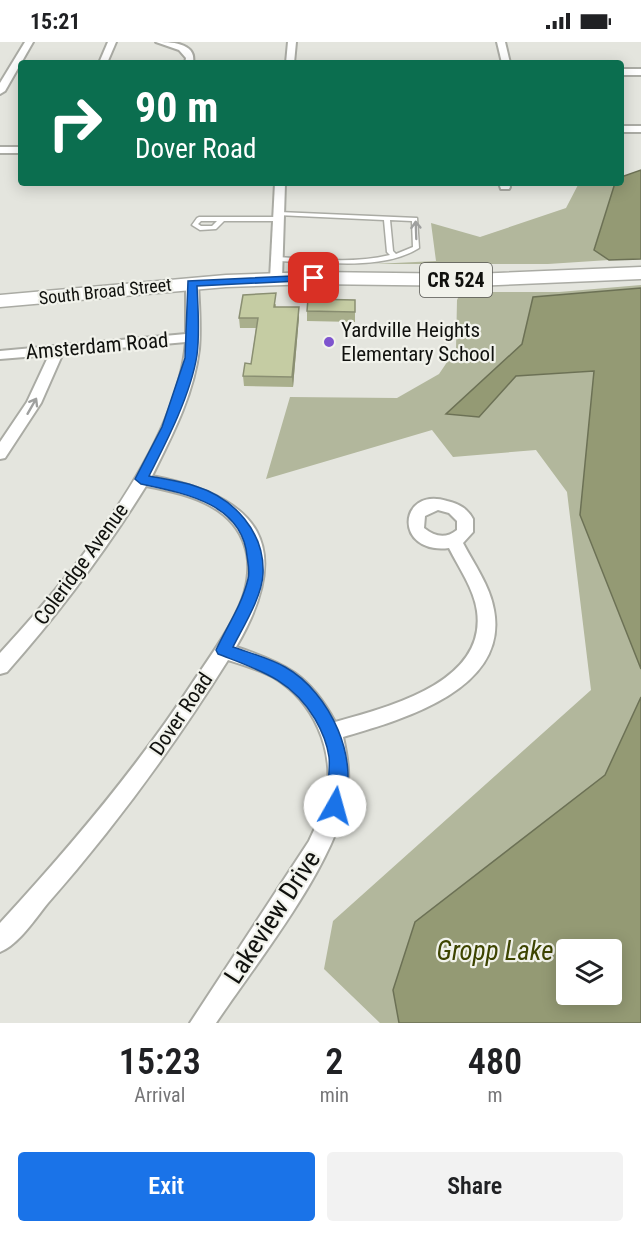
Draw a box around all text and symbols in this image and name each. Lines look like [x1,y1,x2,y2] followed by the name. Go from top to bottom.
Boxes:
[30,9,81,34] text: 15:21
[135,83,218,132] text: 90 m
[36,84,114,162] icon: right
[135,133,256,165] text: Dover Road
[410,220,421,240] one-way arrow
[288,252,339,303] pin
[297,261,330,294] icon: arrive
[420,263,492,297] road number: CR 524
[38,274,172,308] street label: South Broad Street
[341,318,495,366] place label: Yardville Heights Elementary School
[25,328,169,364] street label: Amsterdam Road
[322,335,336,349] marker: Yardville Heights Elementary School
[27,397,38,415] one-way arrow
[29,498,133,629] street label: Coleridge Avenue
[145,668,217,760] street label: Dover Road
[303,774,367,838] position arrow
[218,845,326,989] street label: Lakeview Drive
[436,935,554,967] water label: Gropp Lake
[556,939,622,1005] map controls
[556,939,622,1005] button: layers
[119,1041,201,1083] text: 15:23
[325,1041,343,1083] text: 2
[468,1041,522,1083] text: 480
[134,1083,185,1107] text: Arrival
[320,1083,349,1107] text: min
[487,1083,503,1107] text: m
[18,1152,315,1221] button: Exit
[327,1152,623,1221] button: Share

